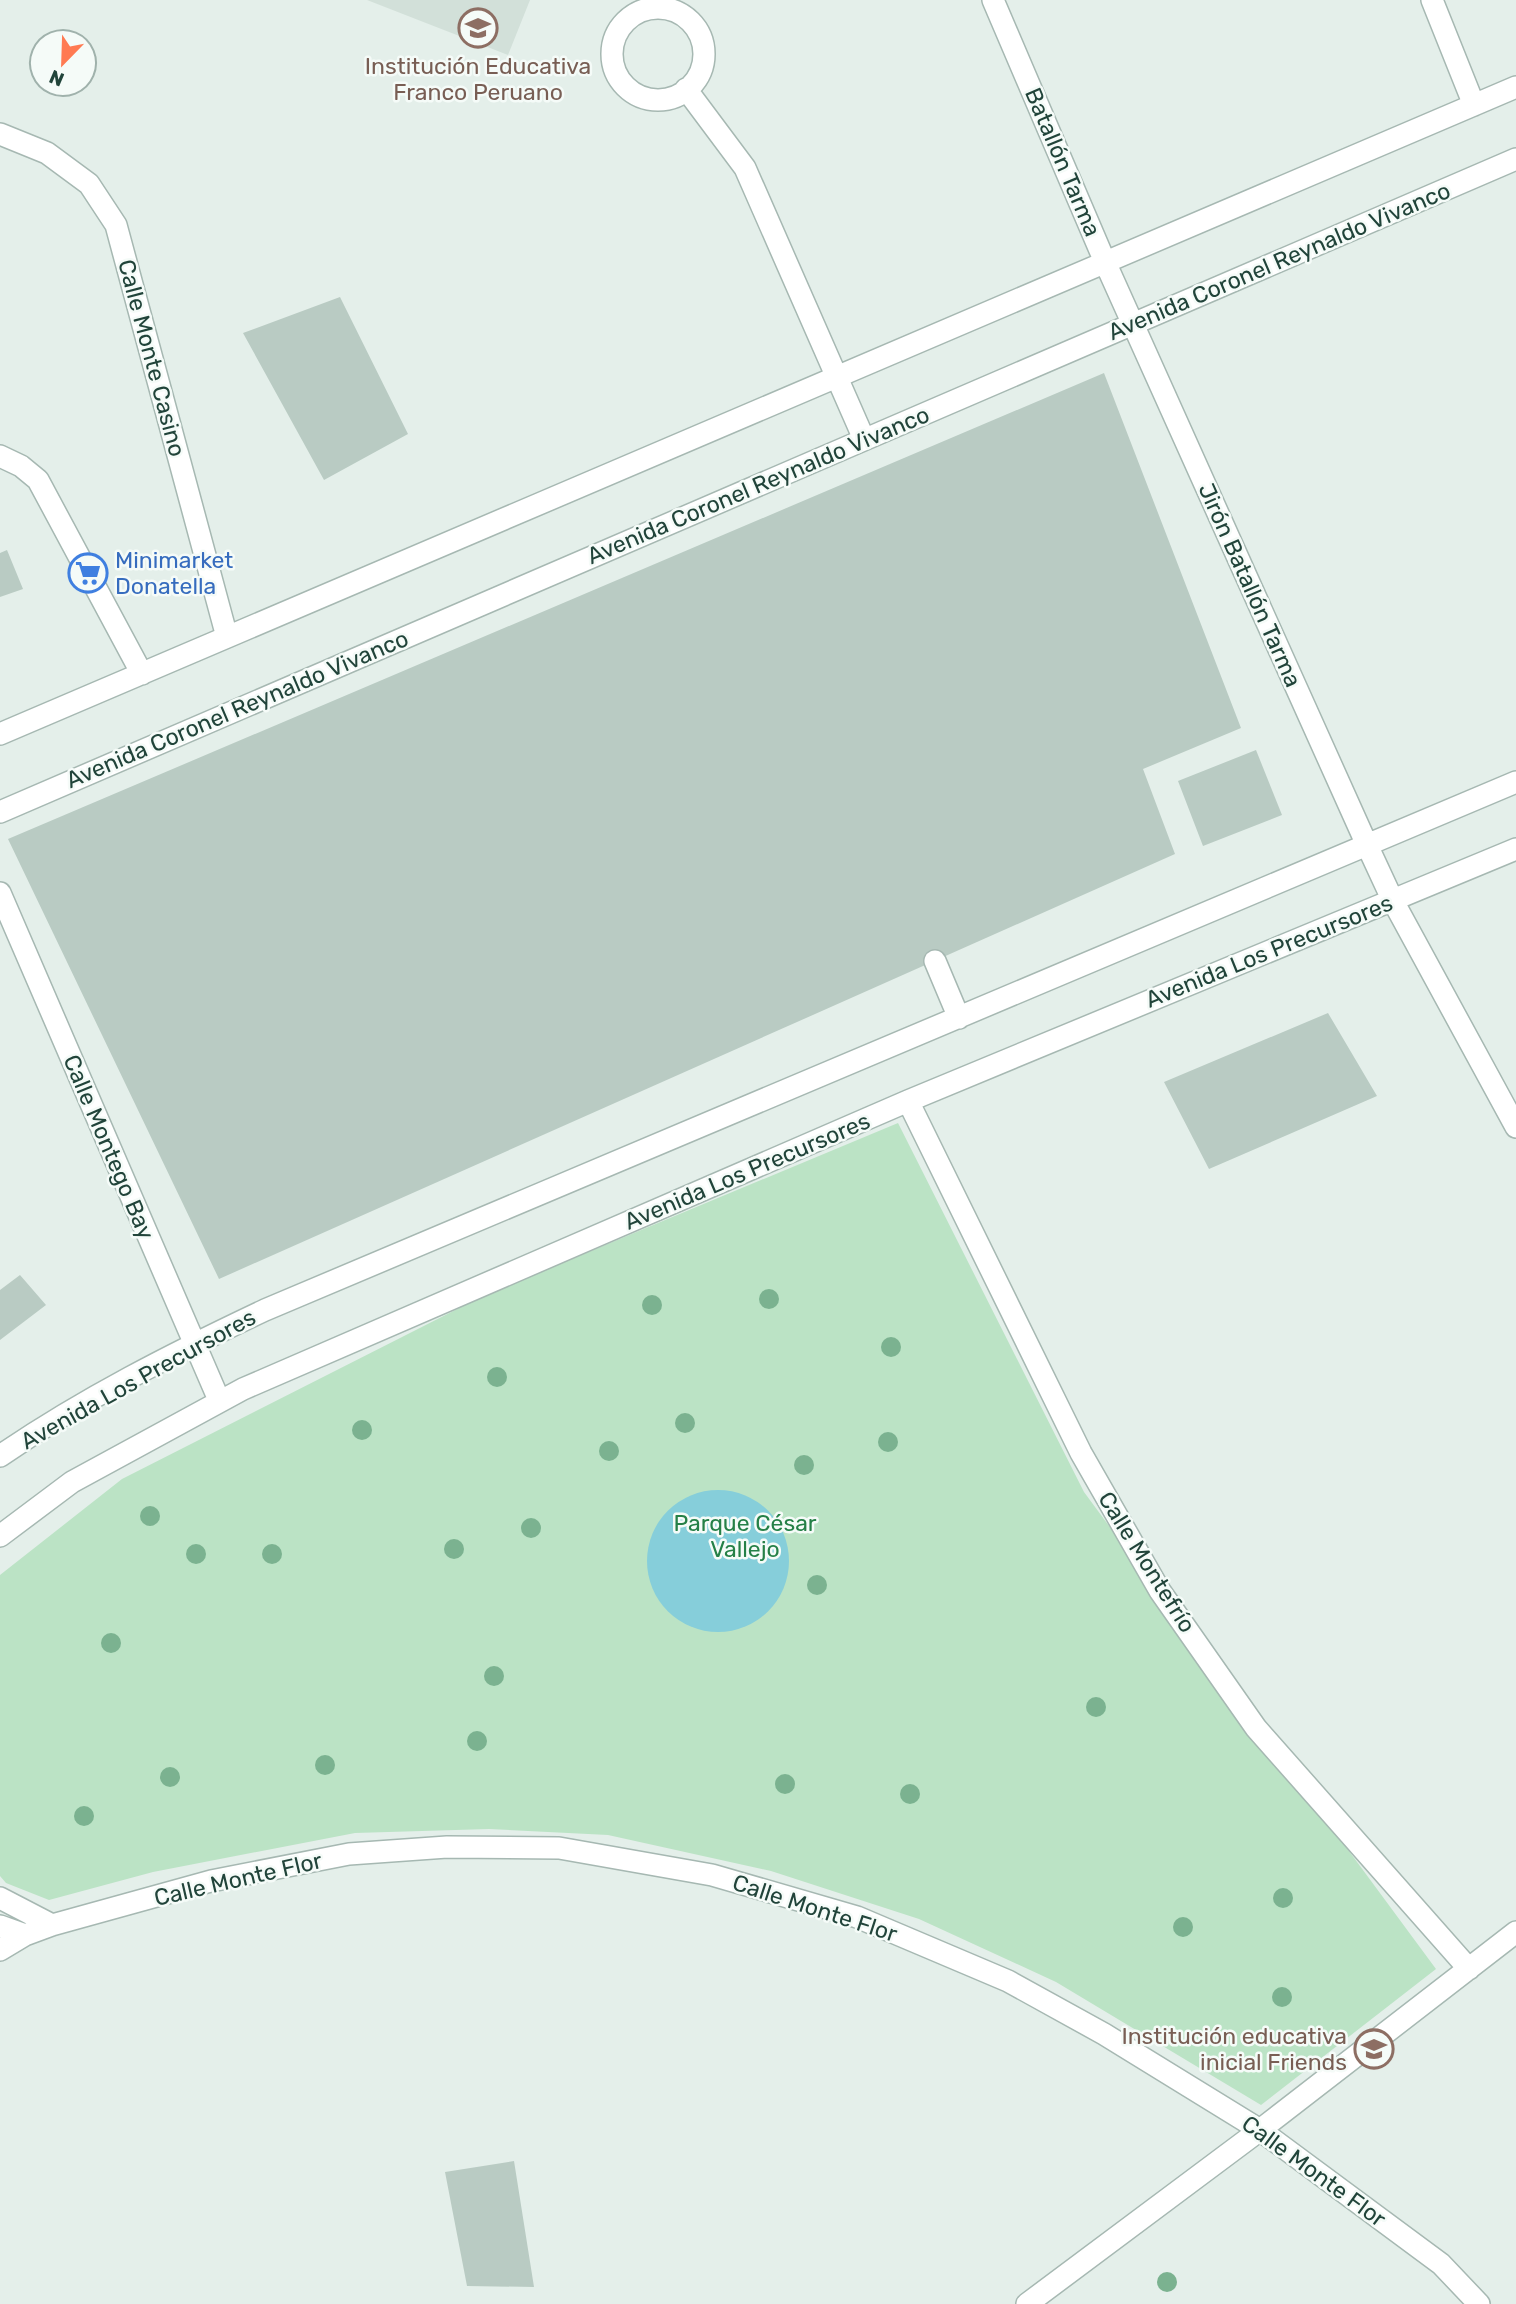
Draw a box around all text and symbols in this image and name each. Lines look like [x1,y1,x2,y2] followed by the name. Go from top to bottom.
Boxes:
[457,7,499,49] school or university icon: Institución Educativa Franco Peruano
[28,28,98,98] north arrow
[365,52,591,106] place label: Institución Educativa Franco Peruano
[46,65,67,91] text: N
[1019,83,1107,241] street label: Batallón Tarma
[1104,176,1454,346] street label: Avenida Coronel Reynaldo Vivanco
[112,256,192,460] street label: Calle Monte Casino
[583,400,933,570] street label: Avenida Coronel Reynaldo Vivanco
[1192,479,1308,691] street label: Jirón Batallón Tarma
[115,546,233,600] place label: Minimarket Donatella
[67,552,109,594] supermarket icon: Minimarket Donatella
[62,624,412,794] street label: Avenida Coronel Reynaldo Vivanco
[1141,889,1397,1013] street label: Avenida Los Precursores
[57,1050,161,1244] street label: Calle Montego Bay
[620,1106,874,1236] street label: Avenida Los Precursores
[16,1303,260,1455] street label: Avenida Los Precursores
[1092,1486,1202,1638] street label: Calle Montefrío
[673,1509,817,1563] park label: Parque César Vallejo
[151,1846,325,1912] street label: Calle Monte Flor
[729,1868,901,1948] street label: Calle Monte Flor
[1121,2022,1347,2076] place label: Institución educativa inicial Friends
[1353,2028,1395,2070] school or university icon: Institución educativa inicial Friends
[1236,2109,1392,2233] street label: Calle Monte Flor

